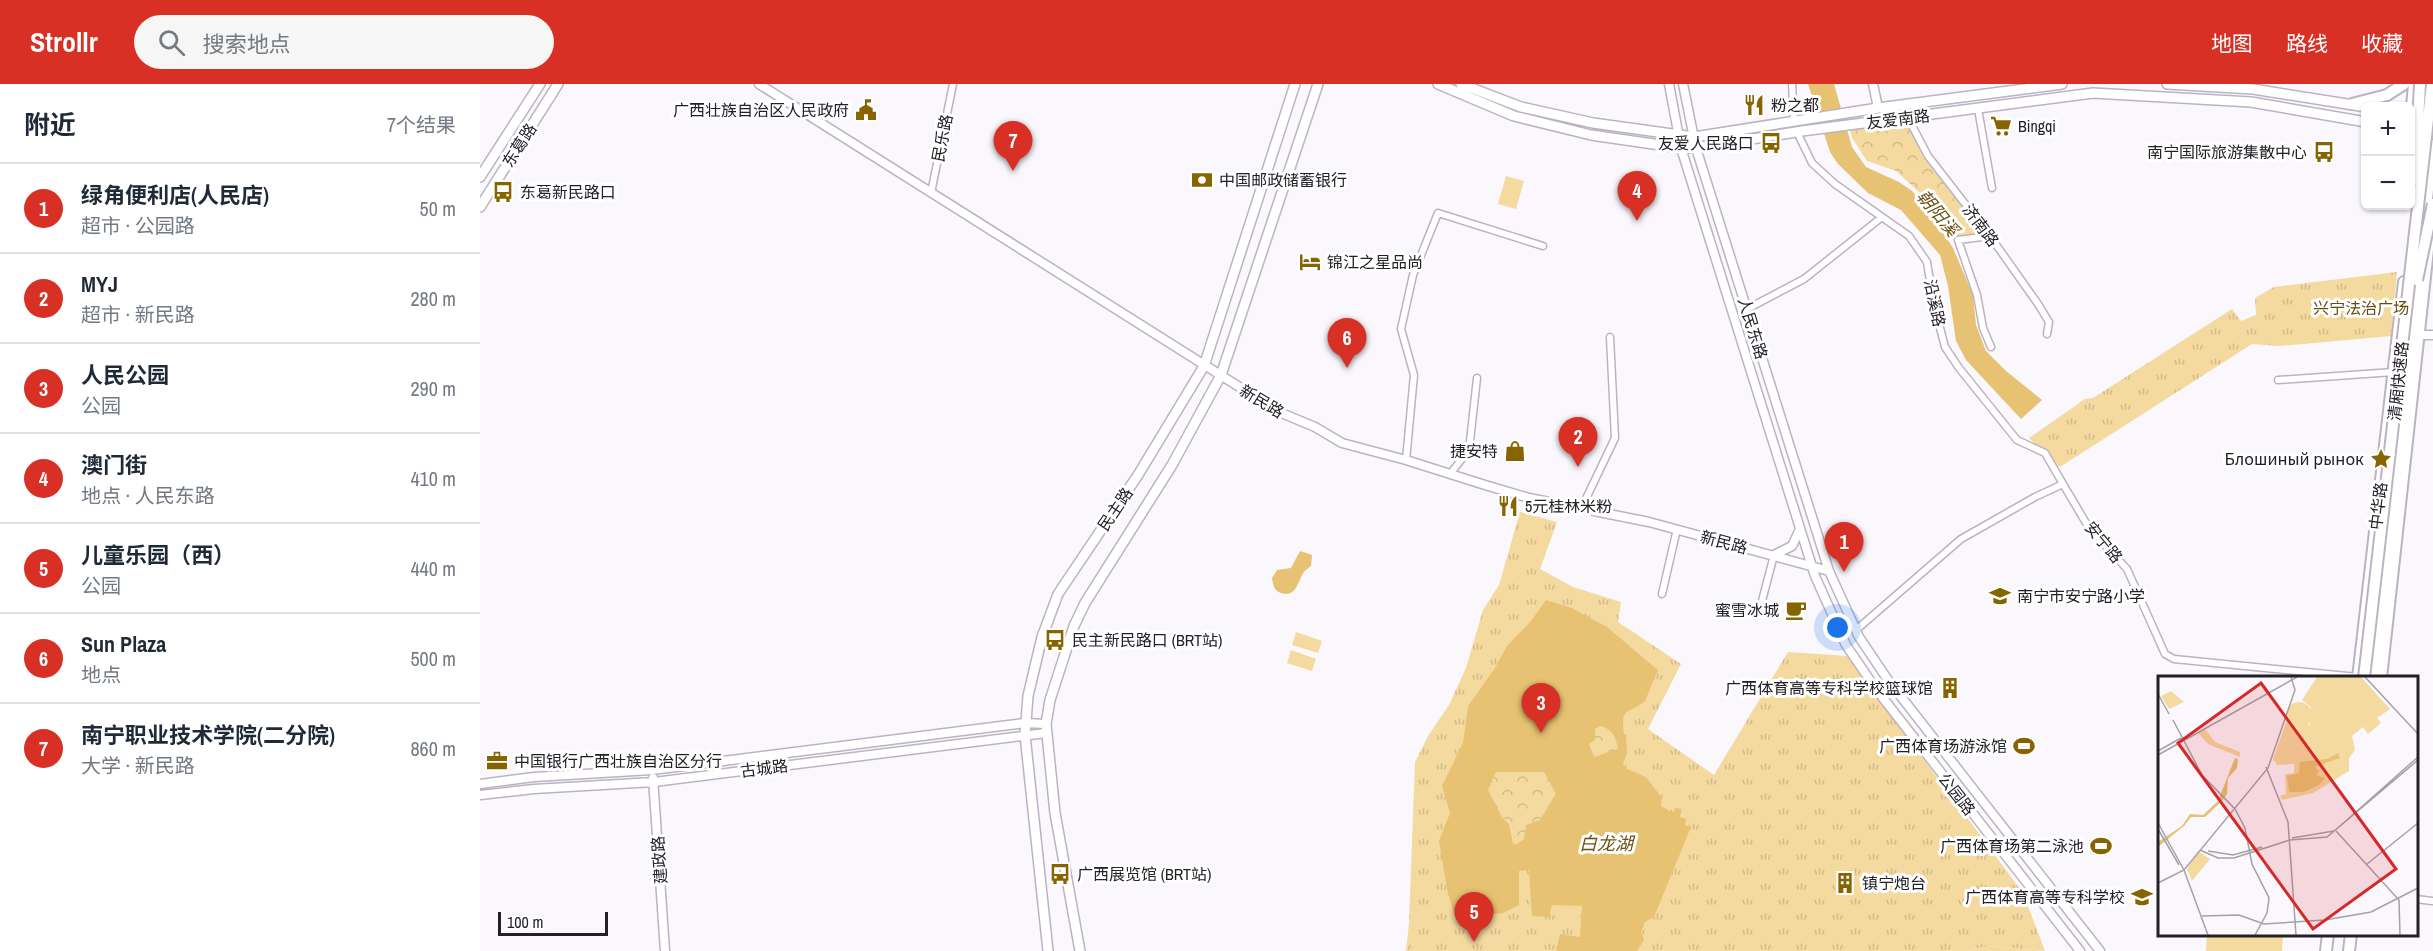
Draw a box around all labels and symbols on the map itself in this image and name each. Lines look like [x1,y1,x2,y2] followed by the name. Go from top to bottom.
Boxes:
[1742,93,1766,117] restaurant icon: 粉之都
[1771,94,1819,116] place label: 粉之都
[854,98,878,122] public building icon: 广西壮族自治区人民政府
[673,99,849,121] place label: 广西壮族自治区人民政府
[1865,104,1931,134] street label: 友爱南路
[927,112,957,164] street label: 民乐路
[1989,114,2013,138] supermarket icon: Bingqi
[2018,115,2056,137] place label: Bingqi
[497,119,541,171] street label: 东葛路
[994,122,1032,171] pin: 7
[1759,131,1783,155] bus stop icon: 友爱人民路口
[1658,132,1754,154] place label: 友爱人民路口
[2312,140,2336,164] bus stop icon: 南宁国际旅游集散中心
[2147,141,2307,163] place label: 南宁国际旅游集散中心
[1190,168,1214,192] bank icon: 中国邮政储蓄银行
[1219,169,1347,191] place label: 中国邮政储蓄银行
[1618,172,1656,221] pin: 4
[491,180,515,204] bus stop icon: 东葛新民路口
[520,181,616,203] place label: 东葛新民路口
[1911,184,1966,243] water label: 朝阳溪
[1958,199,2004,251] street label: 济南路
[1298,250,1322,274] hotel icon: 锦江之星品尚
[1327,251,1423,273] place label: 锦江之星品尚
[1919,277,1951,329] street label: 沿溪路
[1733,294,1773,362] street label: 人民东路
[2313,297,2409,319] park label: 兴宁法治广场
[1328,318,1366,368] pin: 6
[2383,340,2413,422] street label: 清厢快速路
[1236,379,1288,423] street label: 新民路
[1558,418,1598,467] pin: 2
[1503,439,1527,463] shop icon: 捷安特
[1450,440,1498,462] place label: 捷安特
[2369,447,2393,471] place icon: Блошиный рынок
[2224,448,2364,470] place label: Блошиный рынок
[2364,481,2392,531] street label: 中华路
[1092,483,1138,535] street label: 民主路
[1496,494,1520,518] restaurant icon: 5元桂林米粉
[1525,495,1612,517] place label: 5元桂林米粉
[2080,517,2128,567] street label: 安宁路
[1824,522,1864,572] pin: 1
[1698,525,1750,559] street label: 新民路
[1988,584,2012,608] school or university icon: 南宁市安宁路小学
[2017,585,2145,607] place label: 南宁市安宁路小学
[1784,598,1808,622] cafe icon: 蜜雪冰城
[1715,599,1779,621] place label: 蜜雪冰城
[1823,613,1852,642] your location
[1043,628,1067,652] bus stop icon: 民主新民路口 (BRT站)
[1072,629,1222,651] place label: 民主新民路口 (BRT站)
[1938,676,1962,700] building icon: 广西体育高等专科学校篮球馆
[2158,676,2418,936] inset map
[1725,677,1933,699] place label: 广西体育高等专科学校篮球馆
[1522,684,1560,733] pin: 3
[2012,734,2036,758] sports icon: 广西体育场游泳馆
[1879,735,2007,757] place label: 广西体育场游泳馆
[485,749,509,773] office icon: 中国银行广西壮族自治区分行
[514,750,722,772] place label: 中国银行广西壮族自治区分行
[739,754,789,782] street label: 古城路
[1934,768,1980,820] street label: 公园路
[1579,831,1636,856] water label: 白龙湖
[2089,834,2113,858] sports icon: 广西体育场第二泳池
[646,835,672,885] street label: 建政路
[1940,835,2084,857] place label: 广西体育场第二泳池
[1048,862,1072,886] bus stop icon: 广西展览馆 (BRT站)
[1077,863,1211,885] place label: 广西展览馆 (BRT站)
[1833,871,1857,895] building icon: 镇宁炮台
[1862,872,1926,894] place label: 镇宁炮台
[2130,885,2154,909] school or university icon: 广西体育高等专科学校
[1965,886,2125,908] place label: 广西体育高等专科学校
[1454,892,1494,942] pin: 5
[498,909,608,936] scale bar

